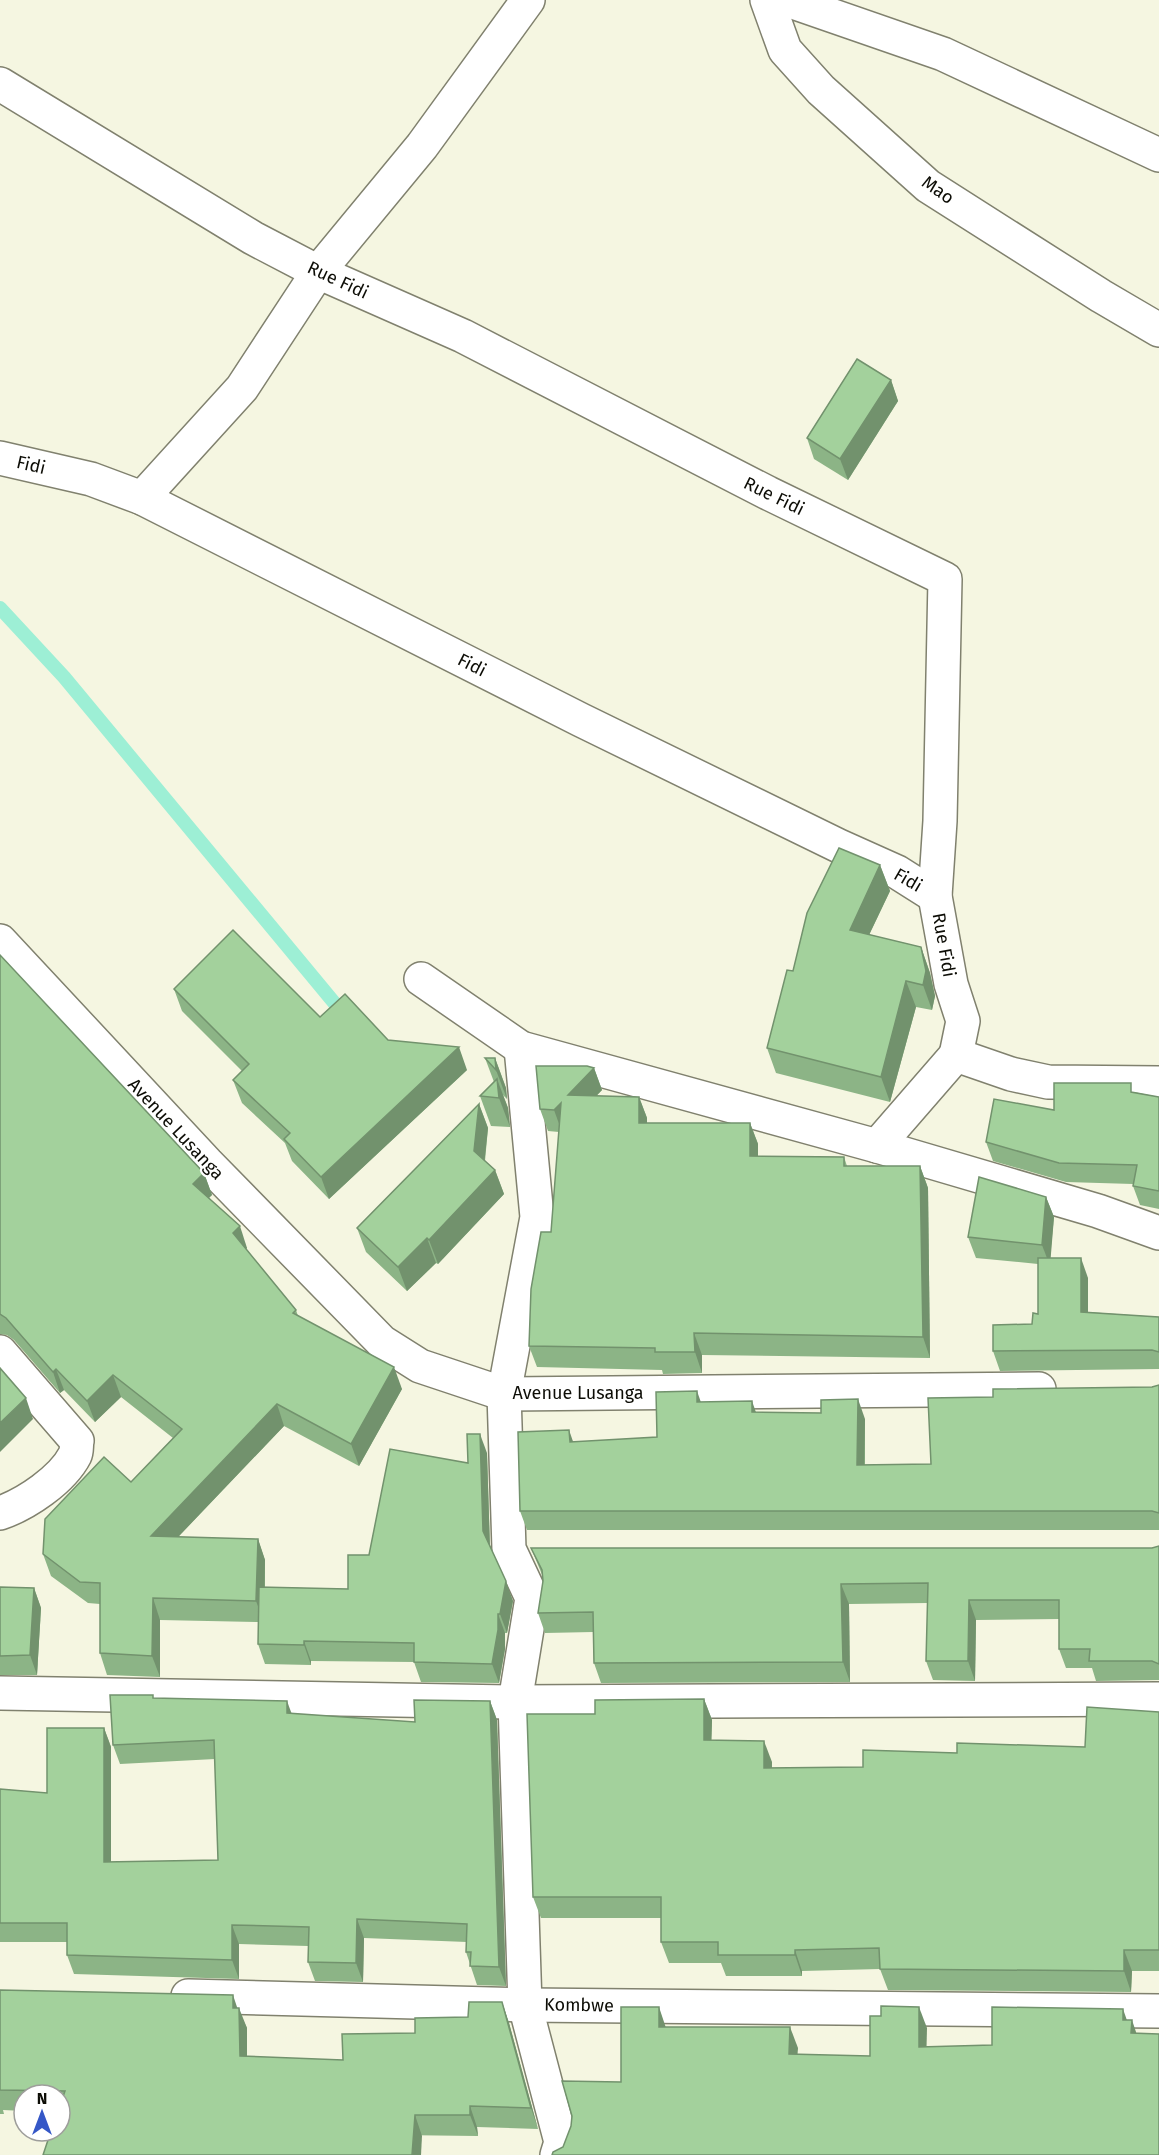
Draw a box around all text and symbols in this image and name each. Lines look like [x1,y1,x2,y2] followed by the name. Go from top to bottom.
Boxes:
[918,171,958,209] street label: Mao
[304,256,372,304] street label: Rue Fidi
[14,451,48,479] street label: Fidi
[740,472,808,520] street label: Rue Fidi
[454,649,490,681] street label: Fidi
[890,863,926,897] street label: Fidi
[928,911,960,979] street label: Rue Fidi
[123,1074,229,1184] street label: Avenue Lusanga
[512,1382,644,1404] street label: Avenue Lusanga
[544,1993,614,2017] street label: Kombwe
[12,2083,72,2143] north arrow
[37,2089,47,2108] text: N

